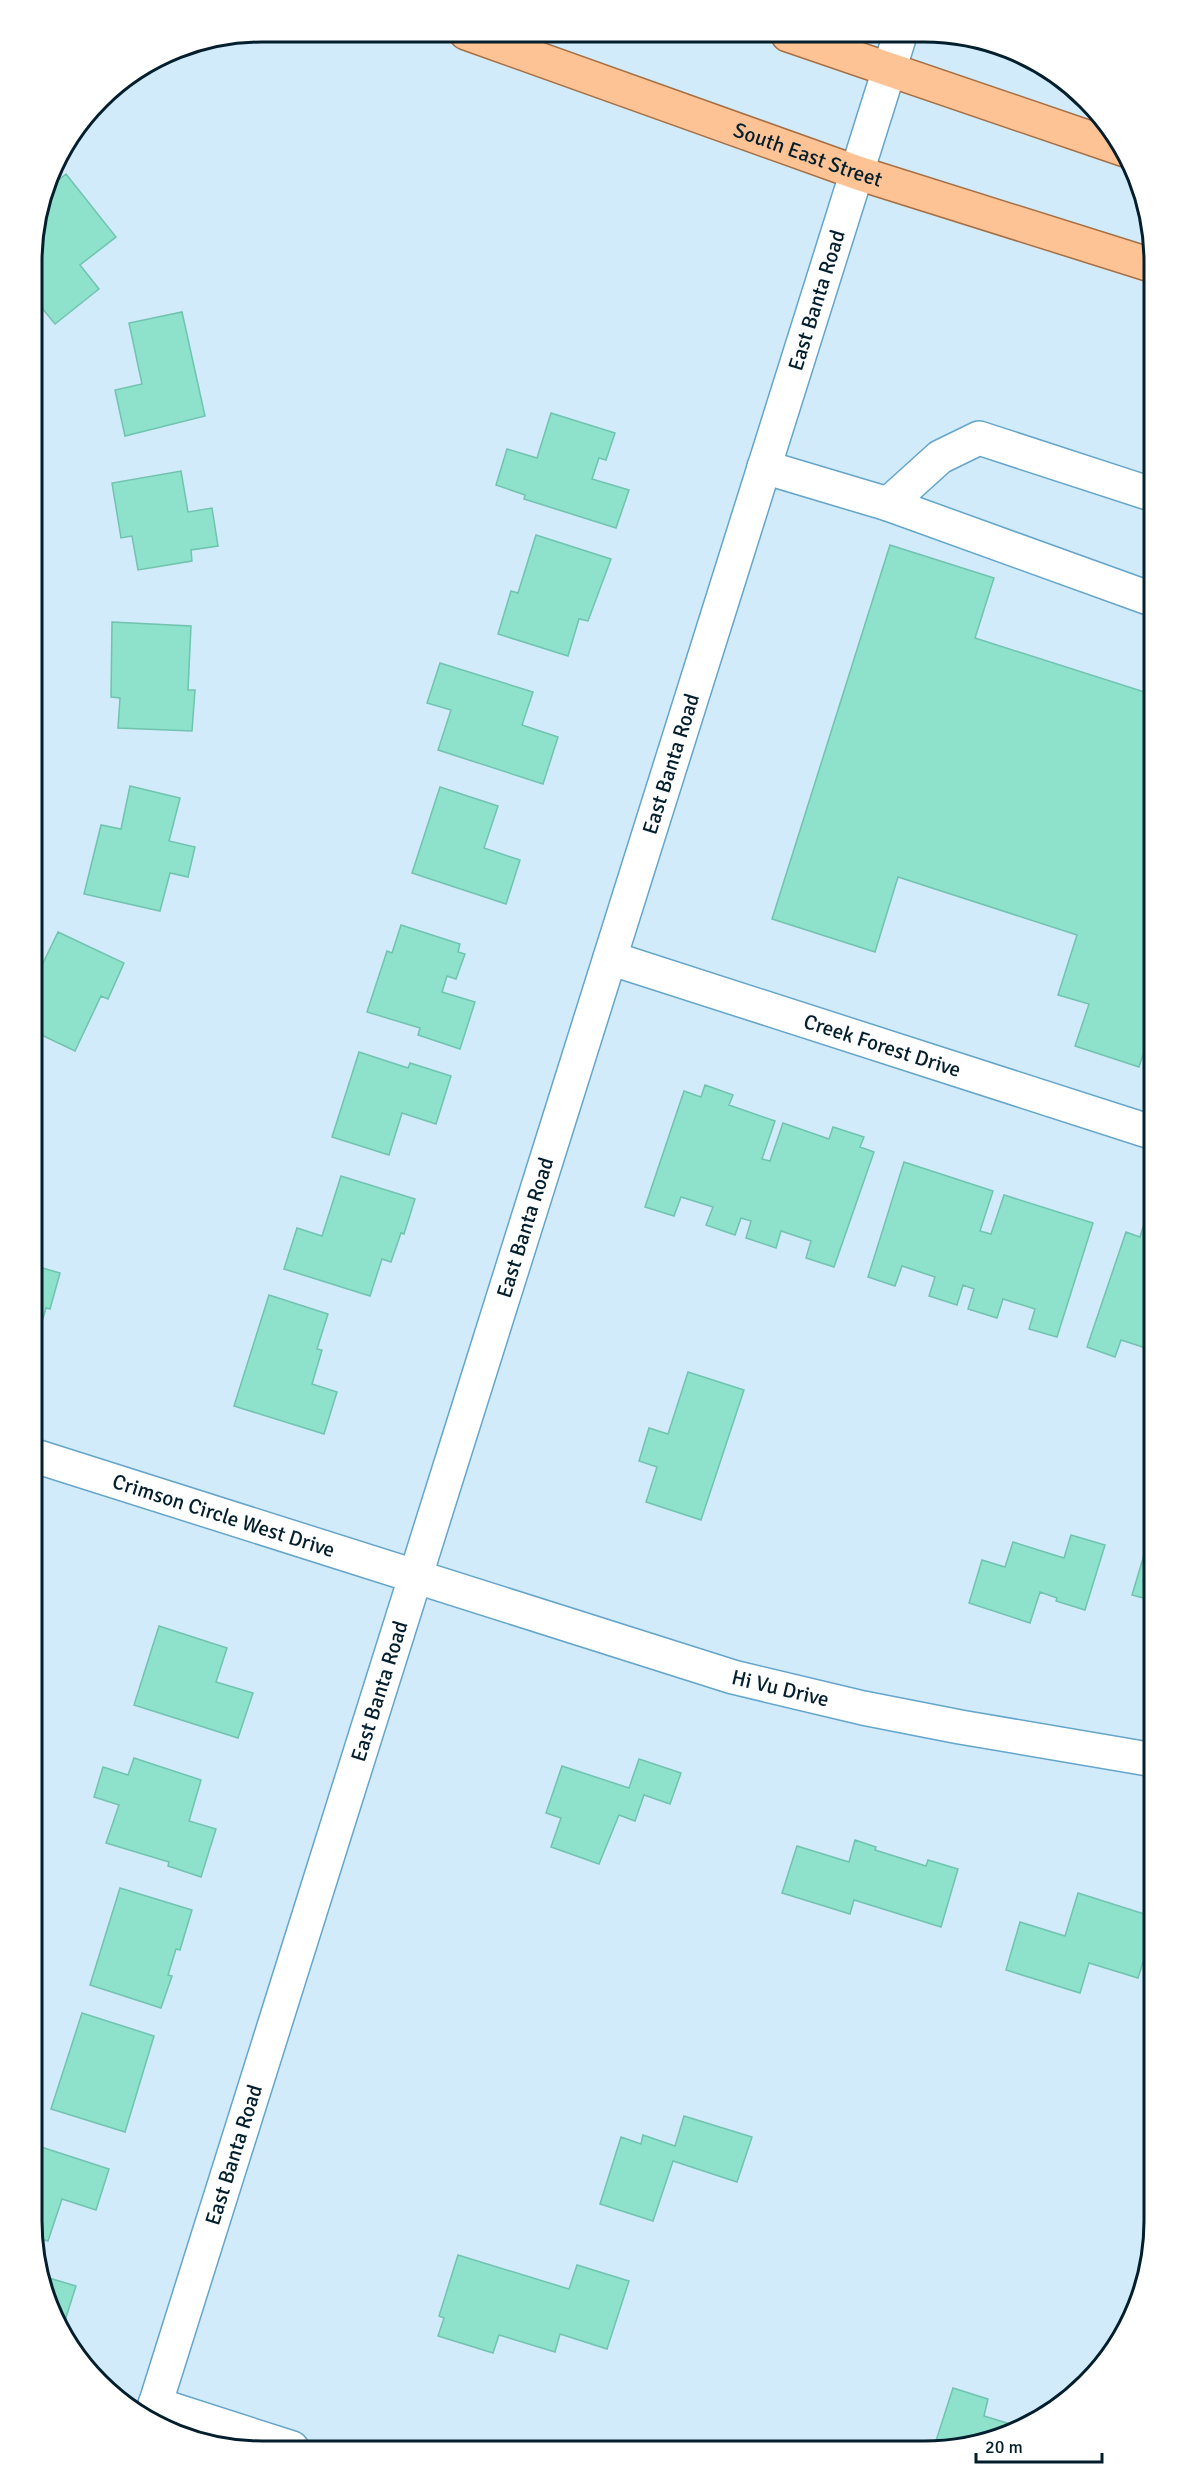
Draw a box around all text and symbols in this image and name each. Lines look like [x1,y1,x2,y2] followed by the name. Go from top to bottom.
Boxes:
[730,117,885,193] street label: South East Street
[782,227,851,374] street label: East Banta Road
[637,690,705,837] street label: East Banta Road
[800,1008,964,1083] street label: Creek Forest Drive
[491,1154,559,1301] street label: East Banta Road
[109,1468,338,1563] street label: Crimson Circle West Drive
[345,1618,414,1765] street label: East Banta Road
[729,1664,832,1712] street label: Hi Vu Drive
[199,2081,268,2228] street label: East Banta Road
[976,2426,1102,2464] scale bar
[985,2436,1023,2458] text: 20 m

